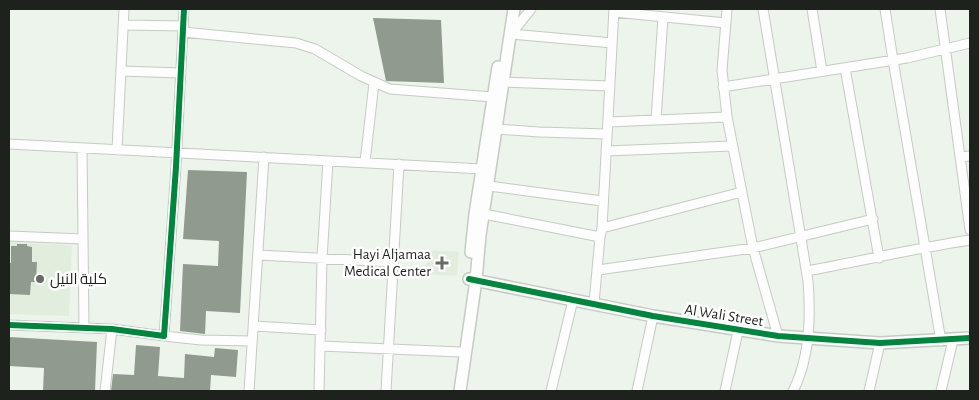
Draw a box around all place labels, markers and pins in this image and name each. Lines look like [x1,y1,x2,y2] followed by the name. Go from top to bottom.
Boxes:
[344,247,431,279] place label: Hayi Aljamaa Medical Center
[435,256,449,270] marker: Hayi Aljamaa Medical Center
[50,272,107,289] place label: كلية النيل
[34,273,46,285] marker: كلية النيل

